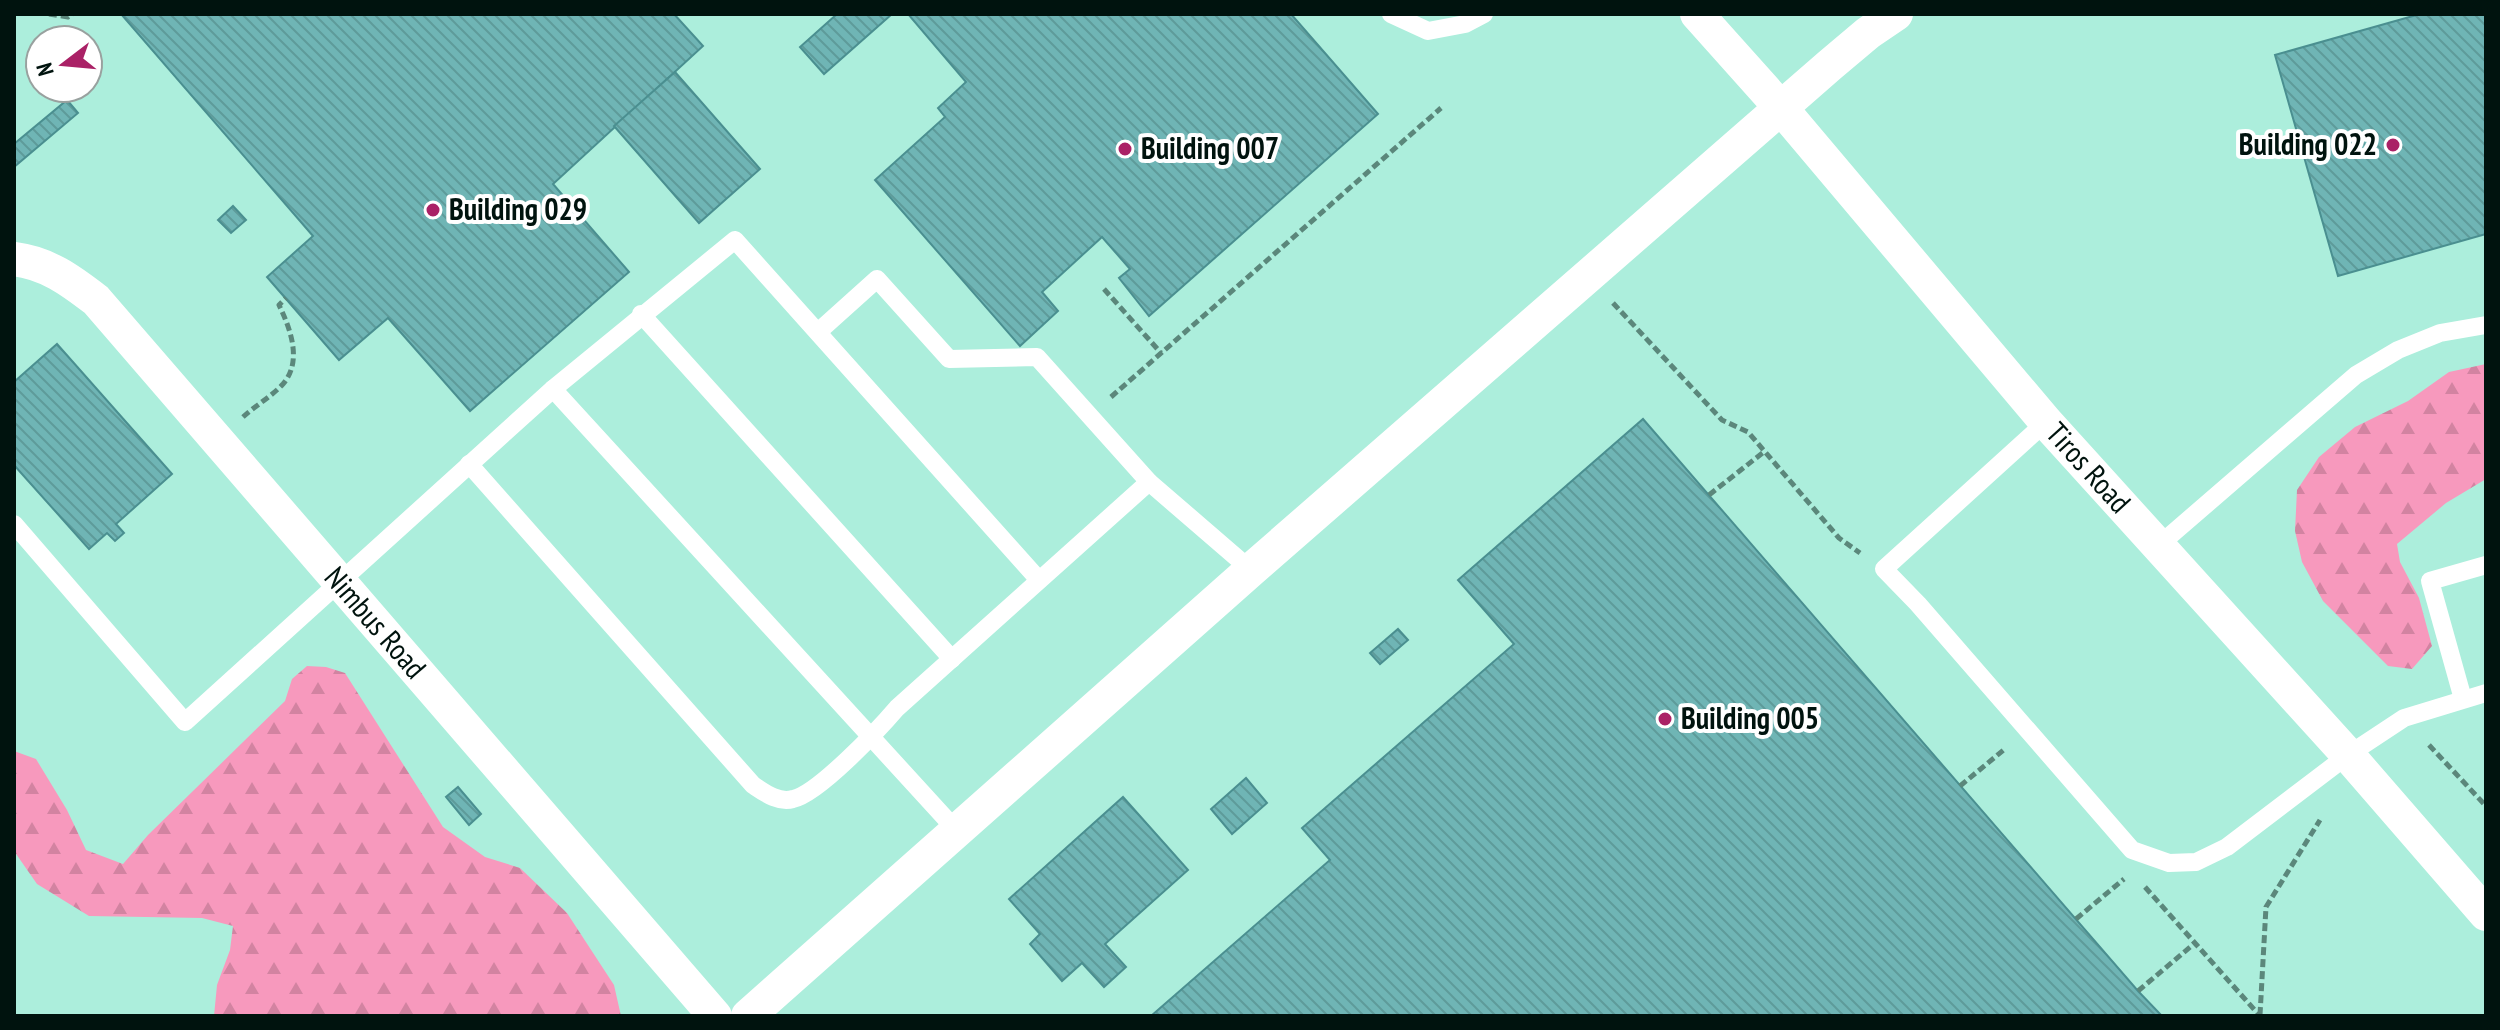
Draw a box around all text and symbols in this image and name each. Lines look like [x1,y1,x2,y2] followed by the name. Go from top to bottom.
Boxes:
[24,24,104,104] north arrow
[30,60,60,79] text: N
[2239,124,2377,163] place label: Building 022
[1141,128,1279,167] place label: Building 007
[2384,136,2402,154] marker: Building 022
[1116,140,1134,158] marker: Building 007
[449,189,587,228] place label: Building 029
[424,201,442,219] marker: Building 029
[2038,414,2140,520] street label: Tiros Road
[317,558,435,686] street label: Nimbus Road
[1681,698,1819,737] place label: Building 005
[1656,710,1674,728] marker: Building 005

